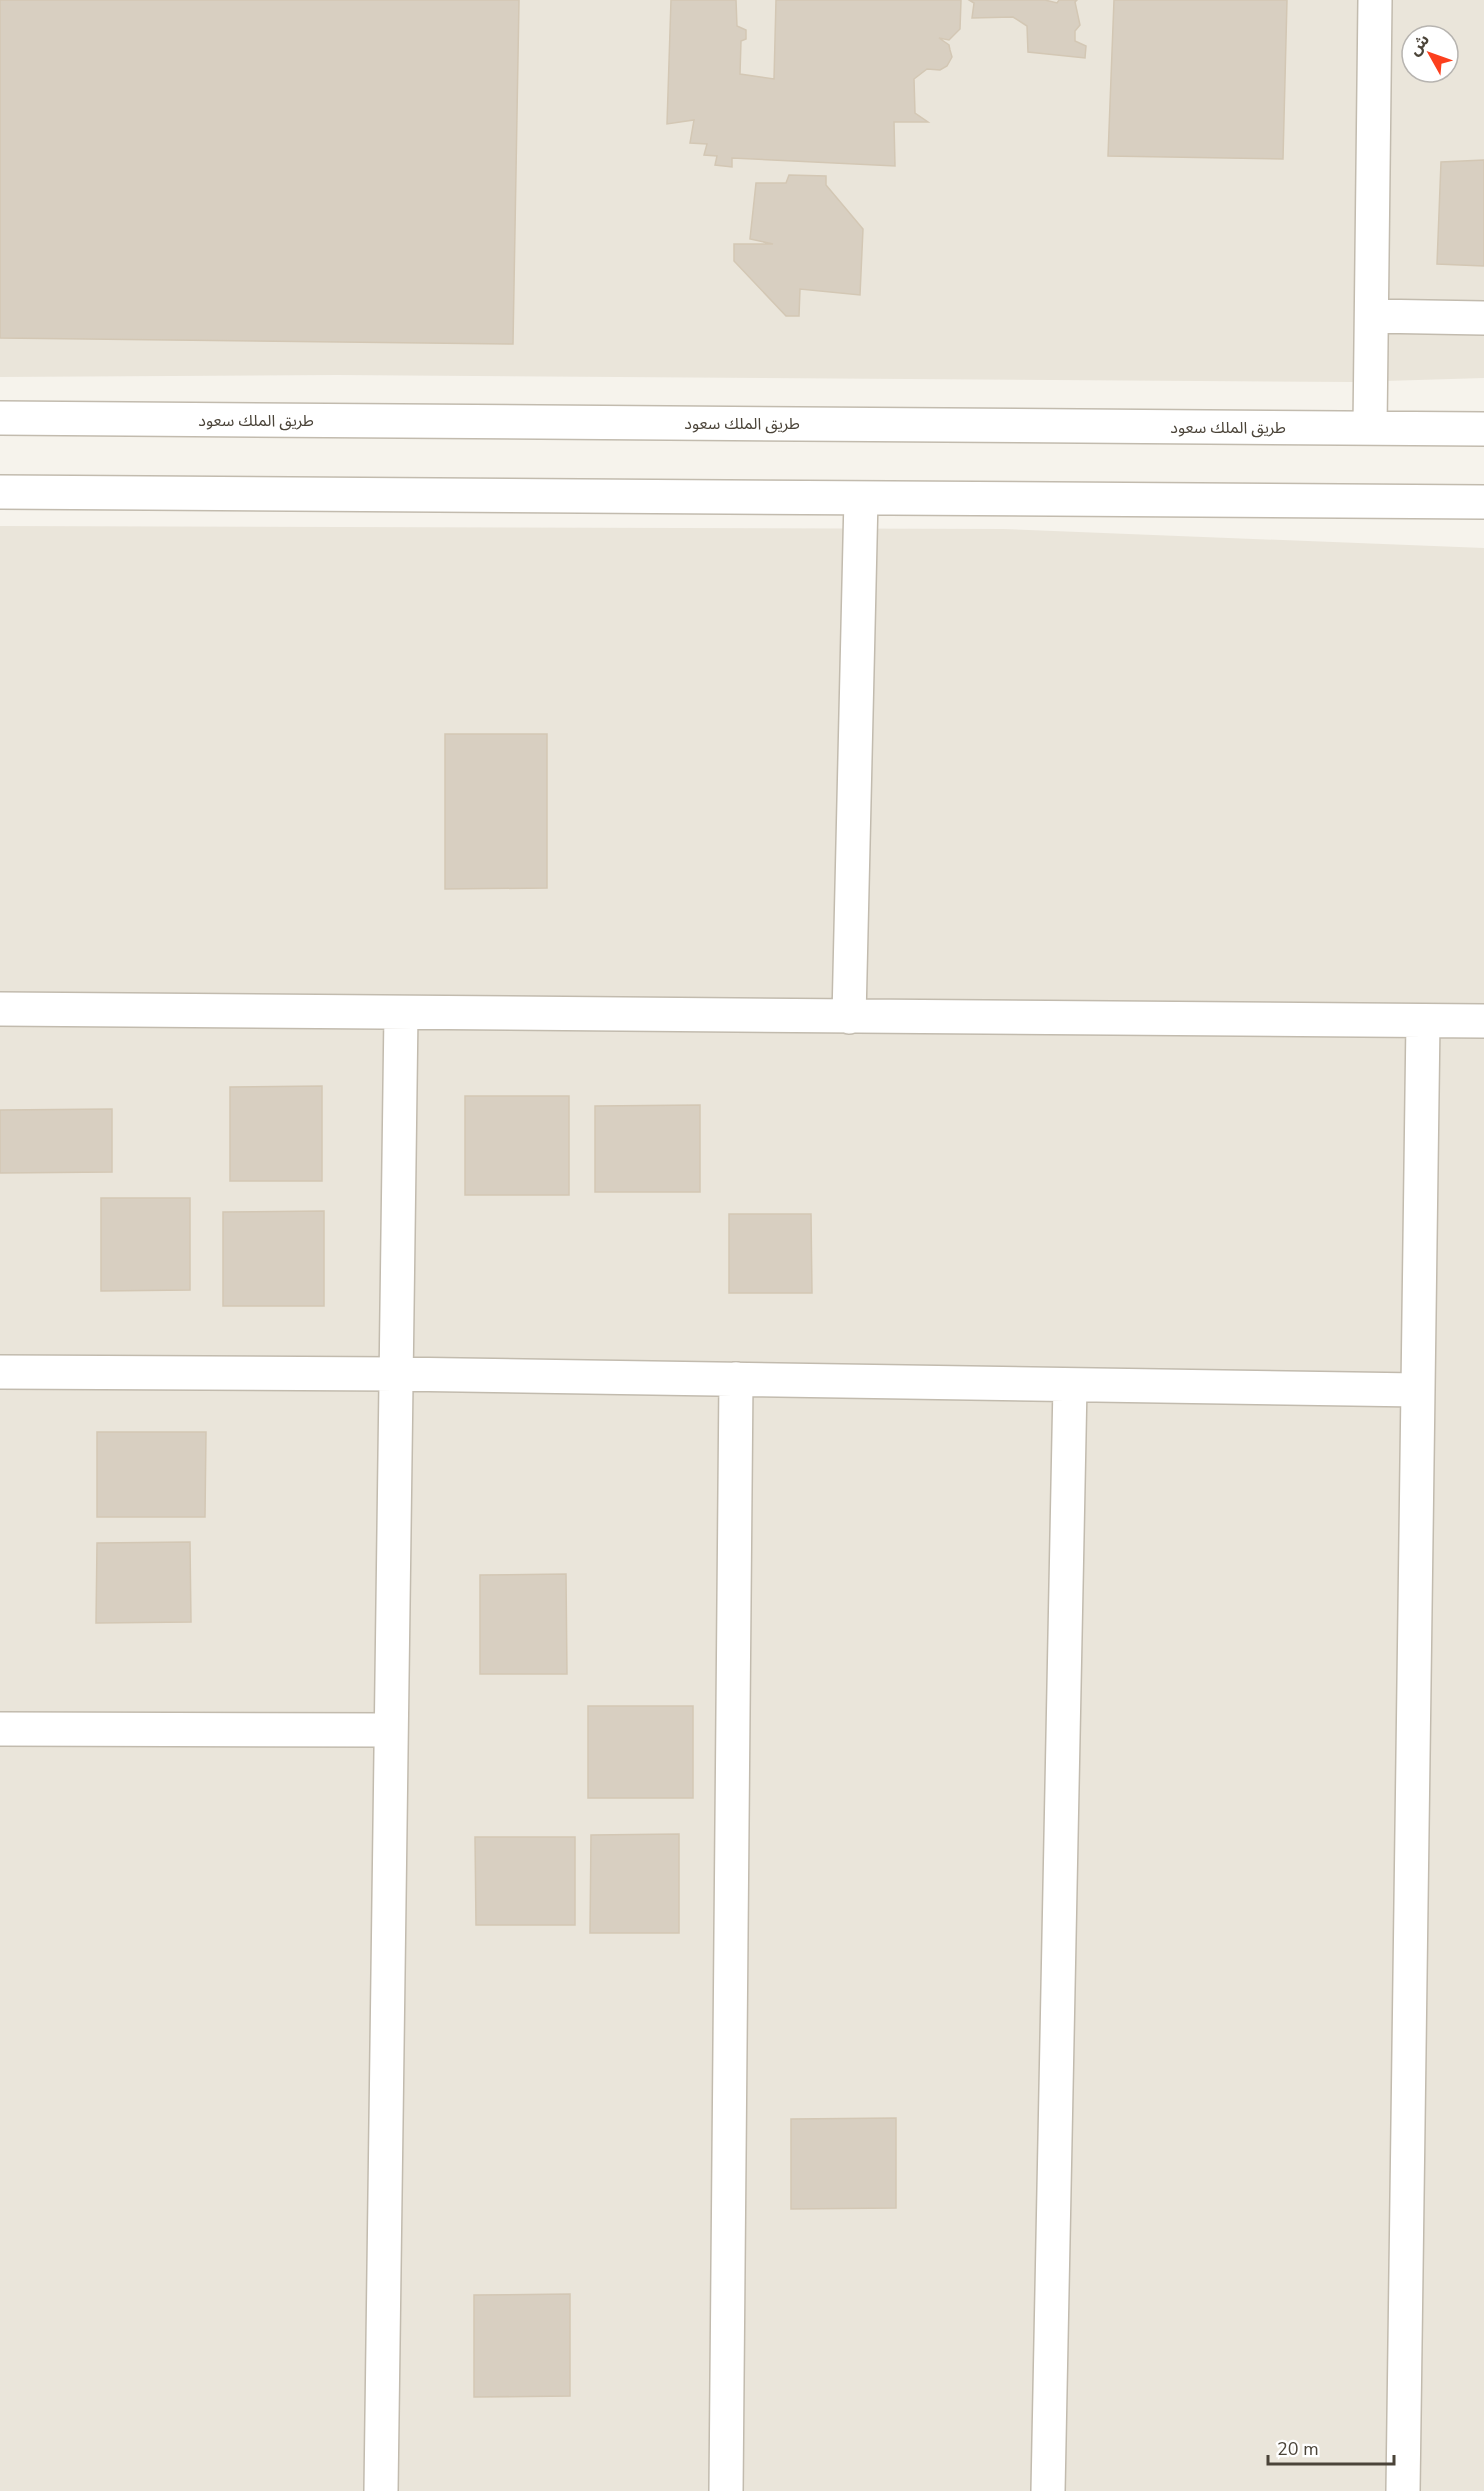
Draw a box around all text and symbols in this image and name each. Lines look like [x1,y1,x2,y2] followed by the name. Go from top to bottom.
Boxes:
[1400,24,1460,84] north arrow
[1404,29,1435,60] text: ش
[198,410,314,432] street label: طريق الملك سعود
[684,413,800,435] street label: طريق الملك سعود
[1170,417,1286,439] street label: طريق الملك سعود
[1268,2428,1394,2466] scale bar
[1277,2437,1319,2461] text: 20 m

